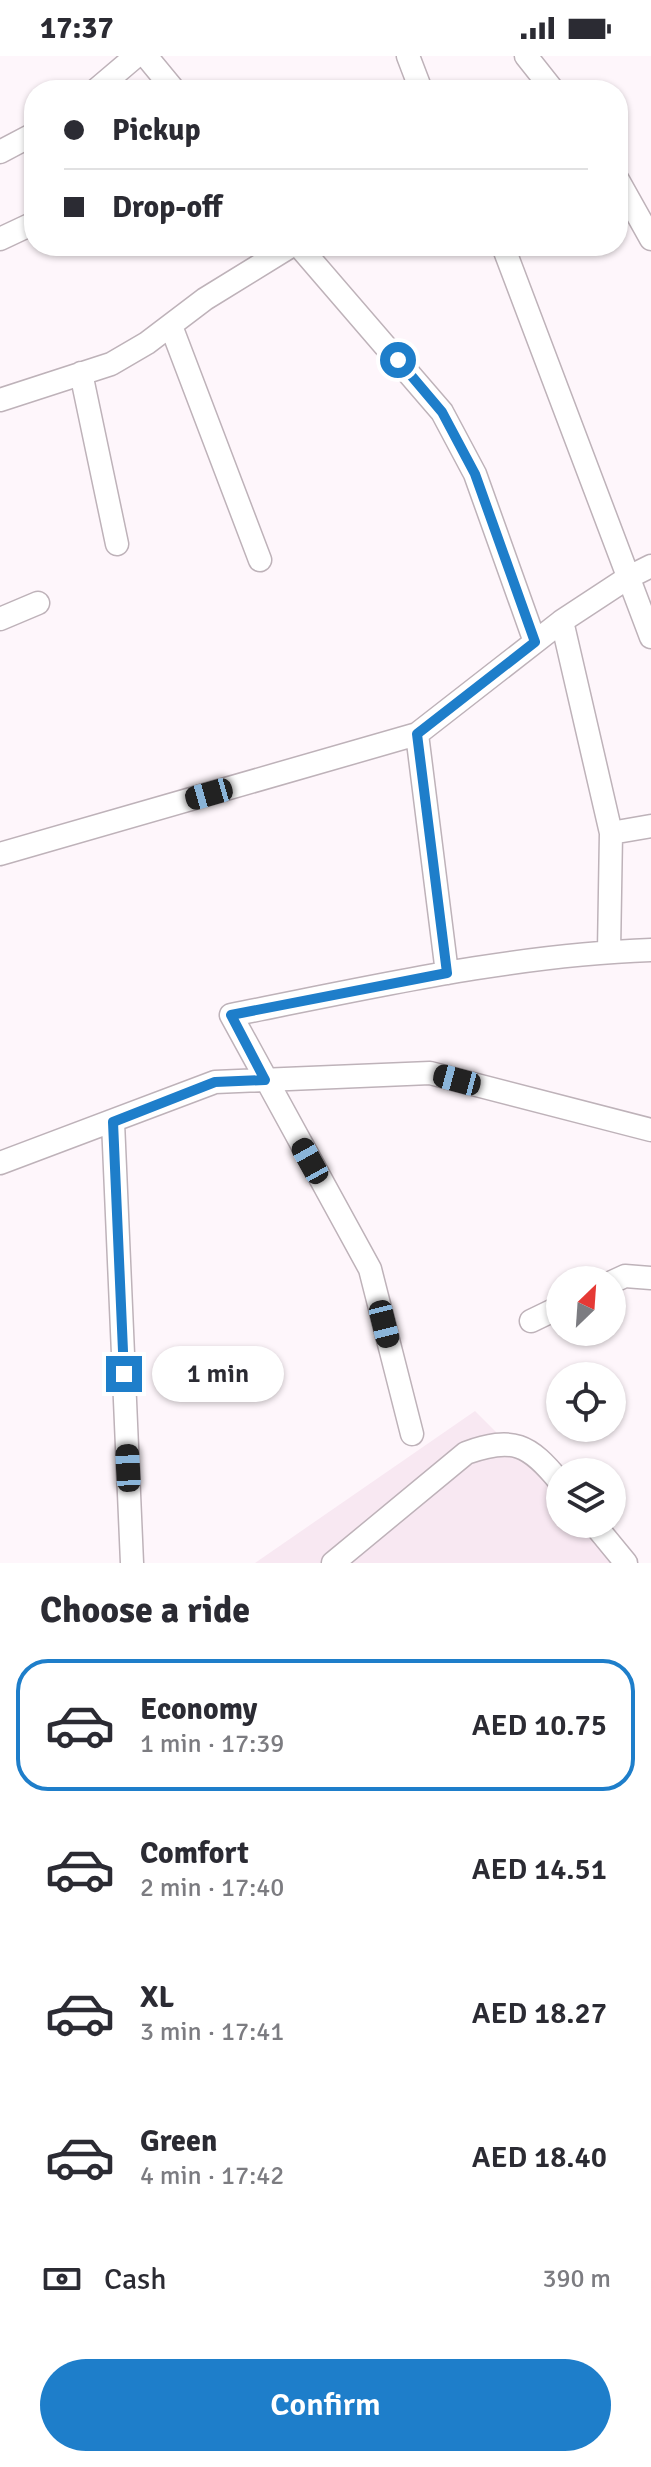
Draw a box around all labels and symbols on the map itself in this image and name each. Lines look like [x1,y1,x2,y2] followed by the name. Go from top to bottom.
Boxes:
[380,342,416,378] route start
[183,776,235,812] car
[431,1062,483,1098] car
[288,1134,332,1188] car
[546,1266,626,1346] north arrow
[367,1298,401,1350] car
[152,1346,284,1402] callout: 1 min
[106,1356,142,1392] route end
[115,1443,141,1493] car

